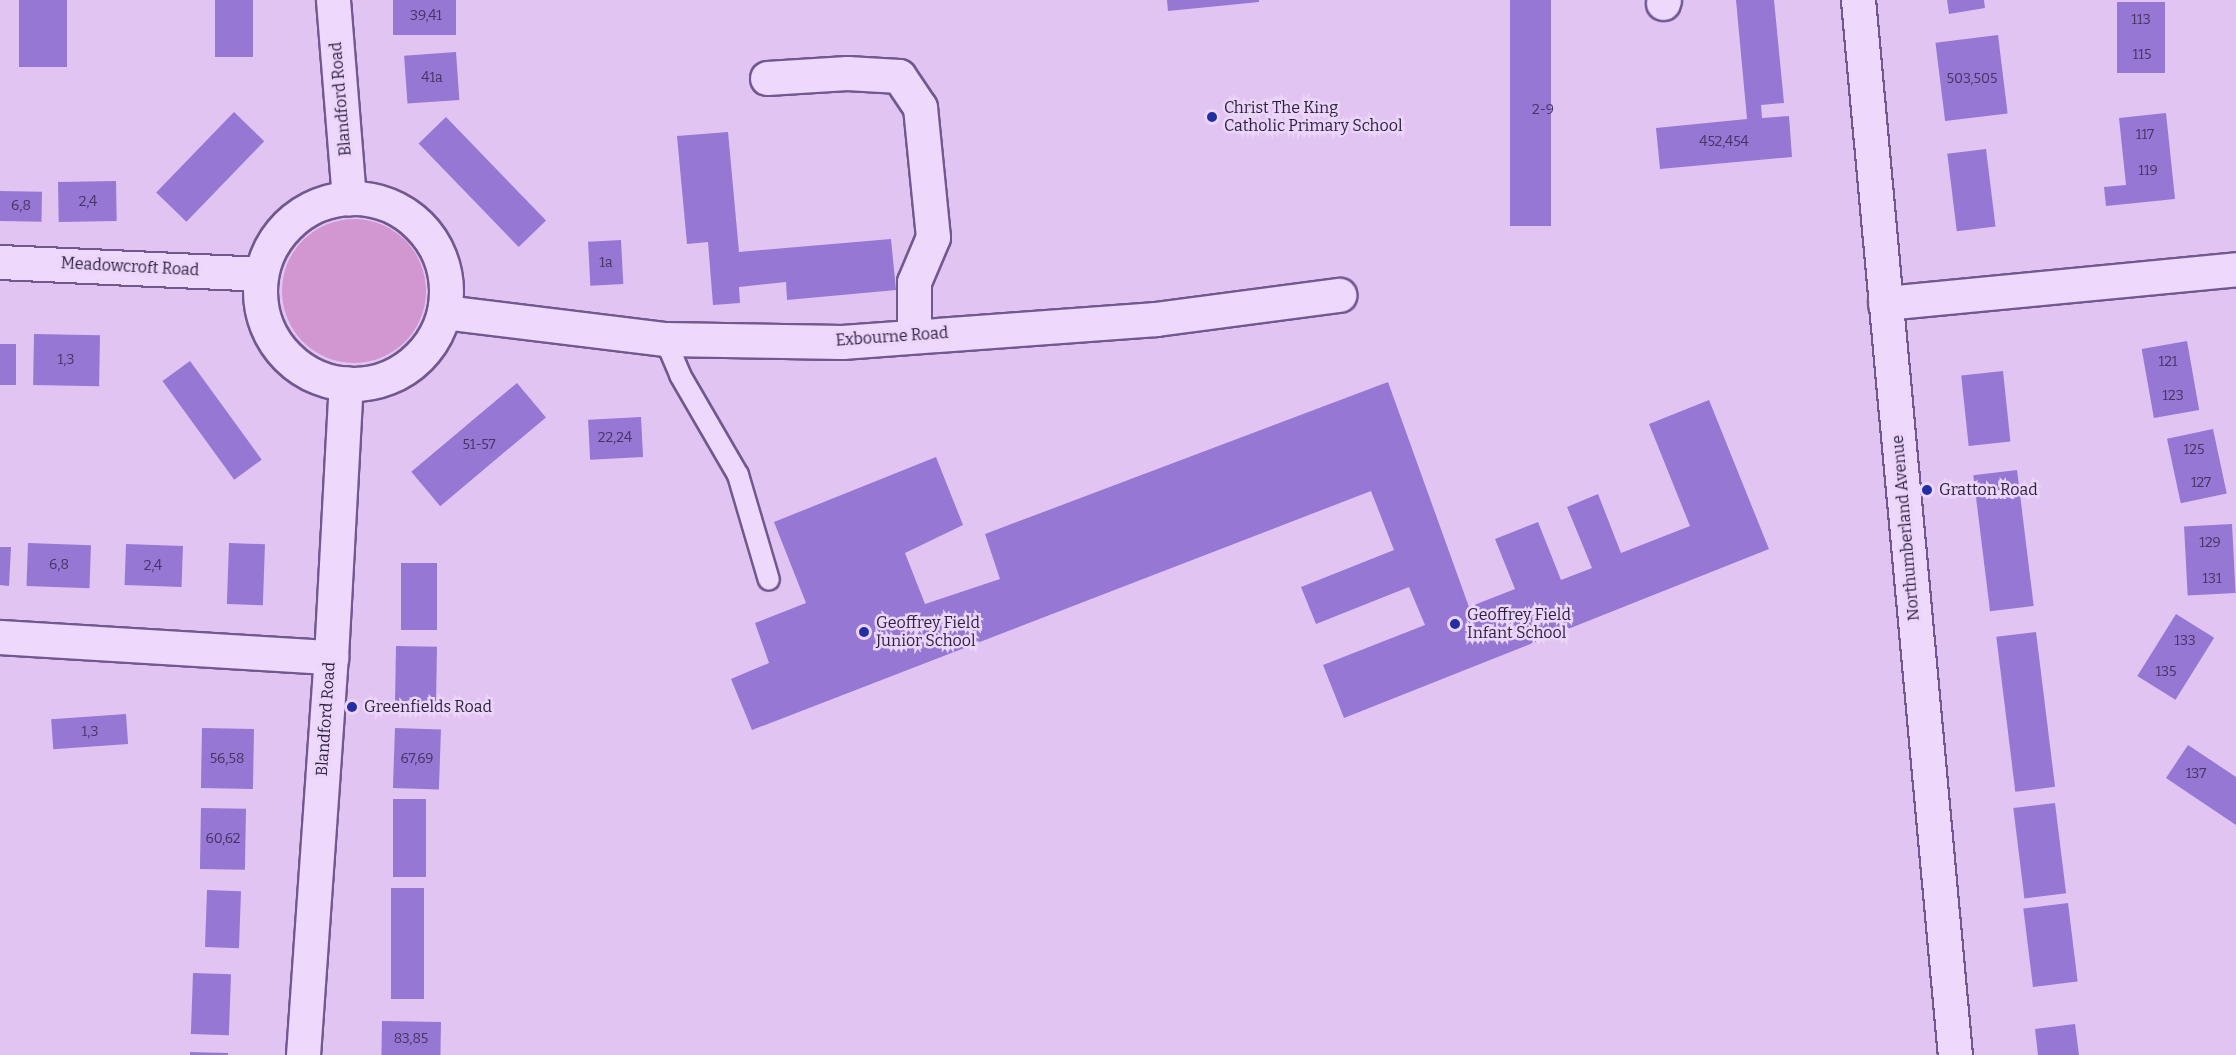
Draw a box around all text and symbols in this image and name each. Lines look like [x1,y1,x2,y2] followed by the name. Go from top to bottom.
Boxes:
[410,8,442,24] house number: 39,41
[2131,12,2151,28] house number: 113
[326,41,356,157] street label: Blandford Road
[2133,47,2151,63] house number: 115
[421,70,443,86] house number: 41a
[1947,71,1997,87] house number: 503,505
[1224,98,1403,136] place label: Christ The King Catholic Primary School
[1532,102,1554,118] house number: 2-9
[1205,110,1219,124] marker: Christ The King Catholic Primary School
[2136,127,2154,143] house number: 117
[1699,134,1749,150] house number: 452,454
[2138,163,2158,179] house number: 119
[79,194,97,210] house number: 2,4
[11,198,31,214] house number: 6,8
[60,254,200,280] street label: Meadowcroft Road
[599,255,613,271] house number: 1a
[835,323,949,351] street label: Exbourne Road
[58,352,74,368] house number: 1,3
[2159,354,2177,370] house number: 121
[2162,388,2184,404] house number: 123
[598,430,632,446] house number: 22,24
[1888,434,1924,622] street label: Northumberland Avenue
[462,437,496,453] house number: 51-57
[2184,442,2204,458] house number: 125
[2191,475,2211,491] house number: 127
[1939,480,2038,500] place label: Gratton Road
[1920,483,1934,497] marker: Gratton Road
[2199,535,2221,551] house number: 129
[49,557,69,573] house number: 6,8
[144,558,162,574] house number: 2,4
[2202,571,2222,587] house number: 131
[1467,605,1571,643] place label: Geoffrey Field Infant School
[876,613,980,651] place label: Geoffrey Field Junior School
[1448,617,1462,631] marker: Geoffrey Field Infant School
[857,625,871,639] marker: Geoffrey Field Junior School
[2174,633,2196,649] house number: 133
[312,661,340,777] street label: Blandford Road
[2155,664,2177,680] house number: 135
[364,697,492,717] place label: Greenfields Road
[345,700,359,714] marker: Greenfields Road
[82,724,98,740] house number: 1,3
[210,751,244,767] house number: 56,58
[400,751,434,767] house number: 67,69
[2186,766,2206,782] house number: 137
[206,831,240,847] house number: 60,62
[394,1031,428,1047] house number: 83,85

